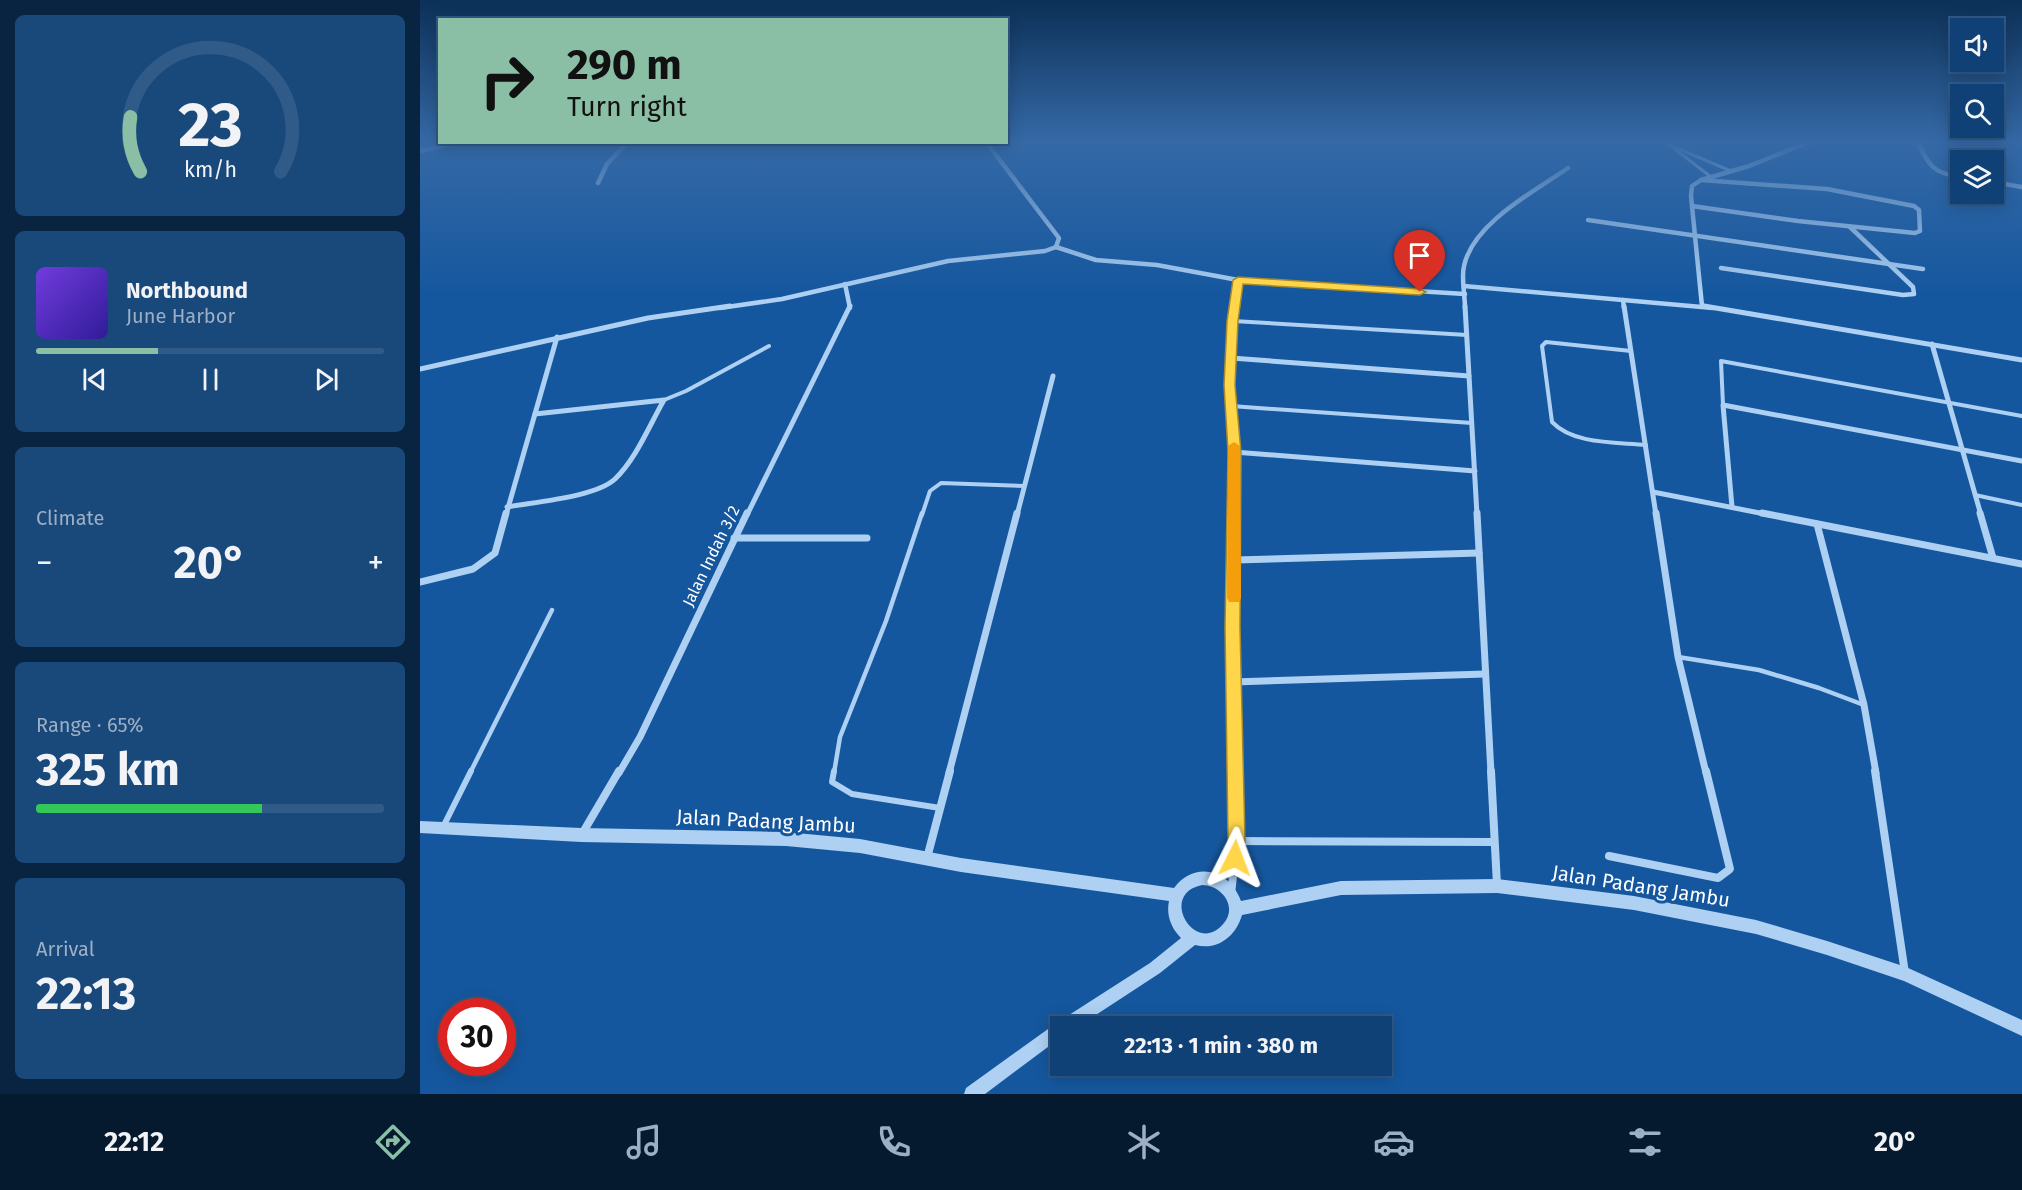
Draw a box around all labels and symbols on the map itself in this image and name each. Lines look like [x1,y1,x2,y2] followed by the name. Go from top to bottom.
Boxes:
[1394,230,1445,292] pin
[678,503,744,609] street label: Jalan Indah 3/2
[676,804,856,838] street label: Jalan Padang Jambu
[1203,826,1267,890] position arrow
[1550,860,1732,912] street label: Jalan Padang Jambu
[438,998,516,1076] speed limit sign: 30

